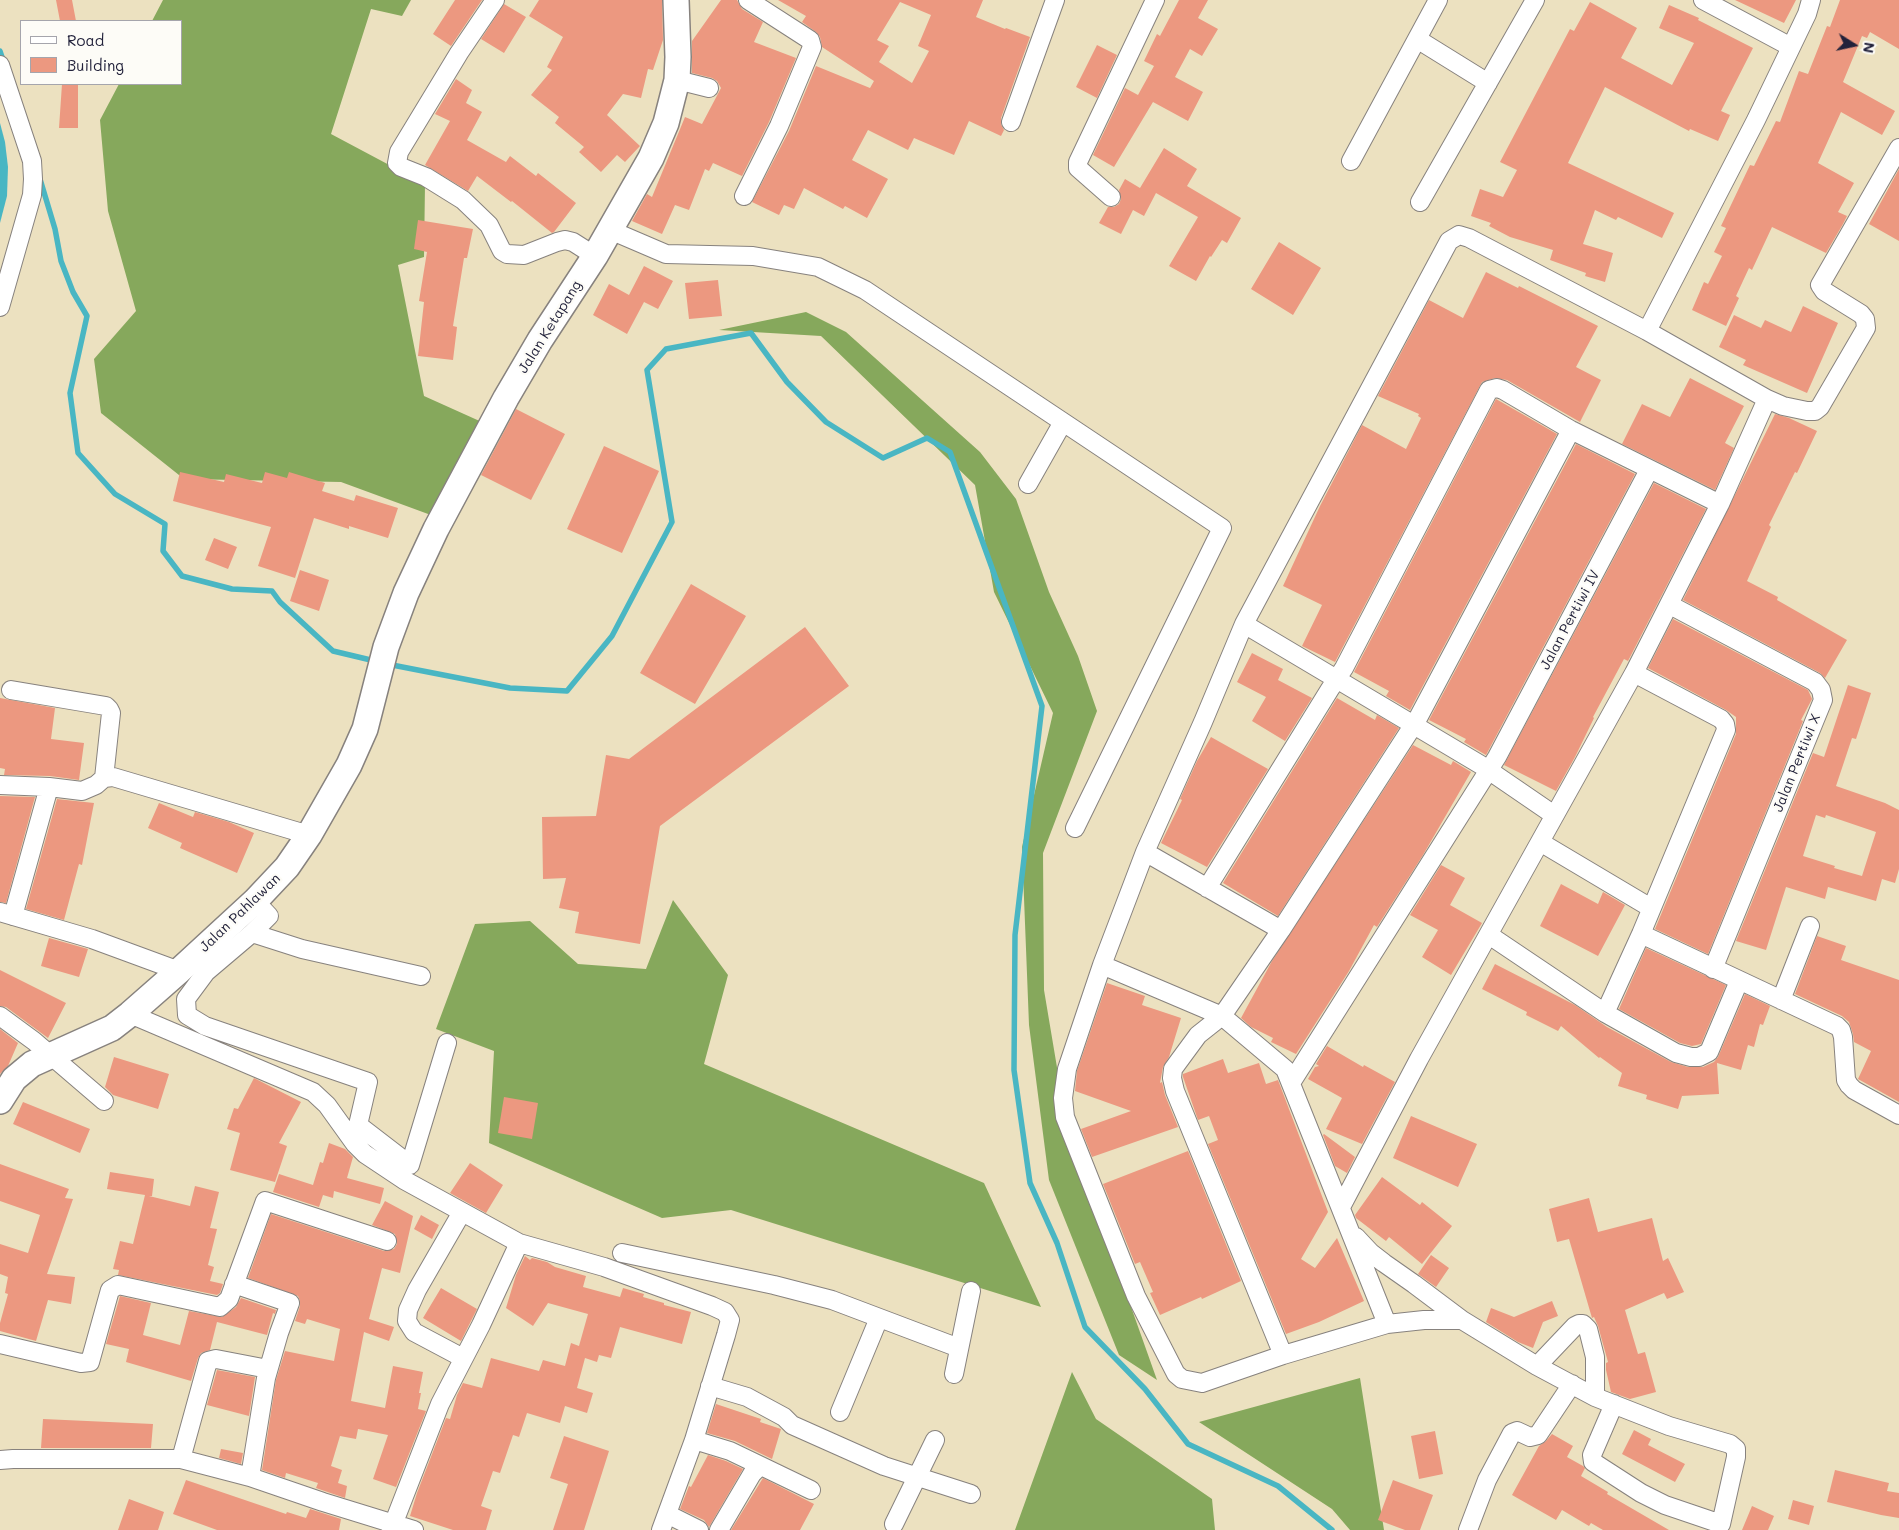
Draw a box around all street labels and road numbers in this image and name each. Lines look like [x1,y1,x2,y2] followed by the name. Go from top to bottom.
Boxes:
[515,278,585,376] street label: Jalan Ketapang
[1537,567,1603,673] street label: Jalan Pertiwi IV
[1770,711,1824,815] street label: Jalan Pertiwi X
[196,870,284,956] street label: Jalan Pahlawan

